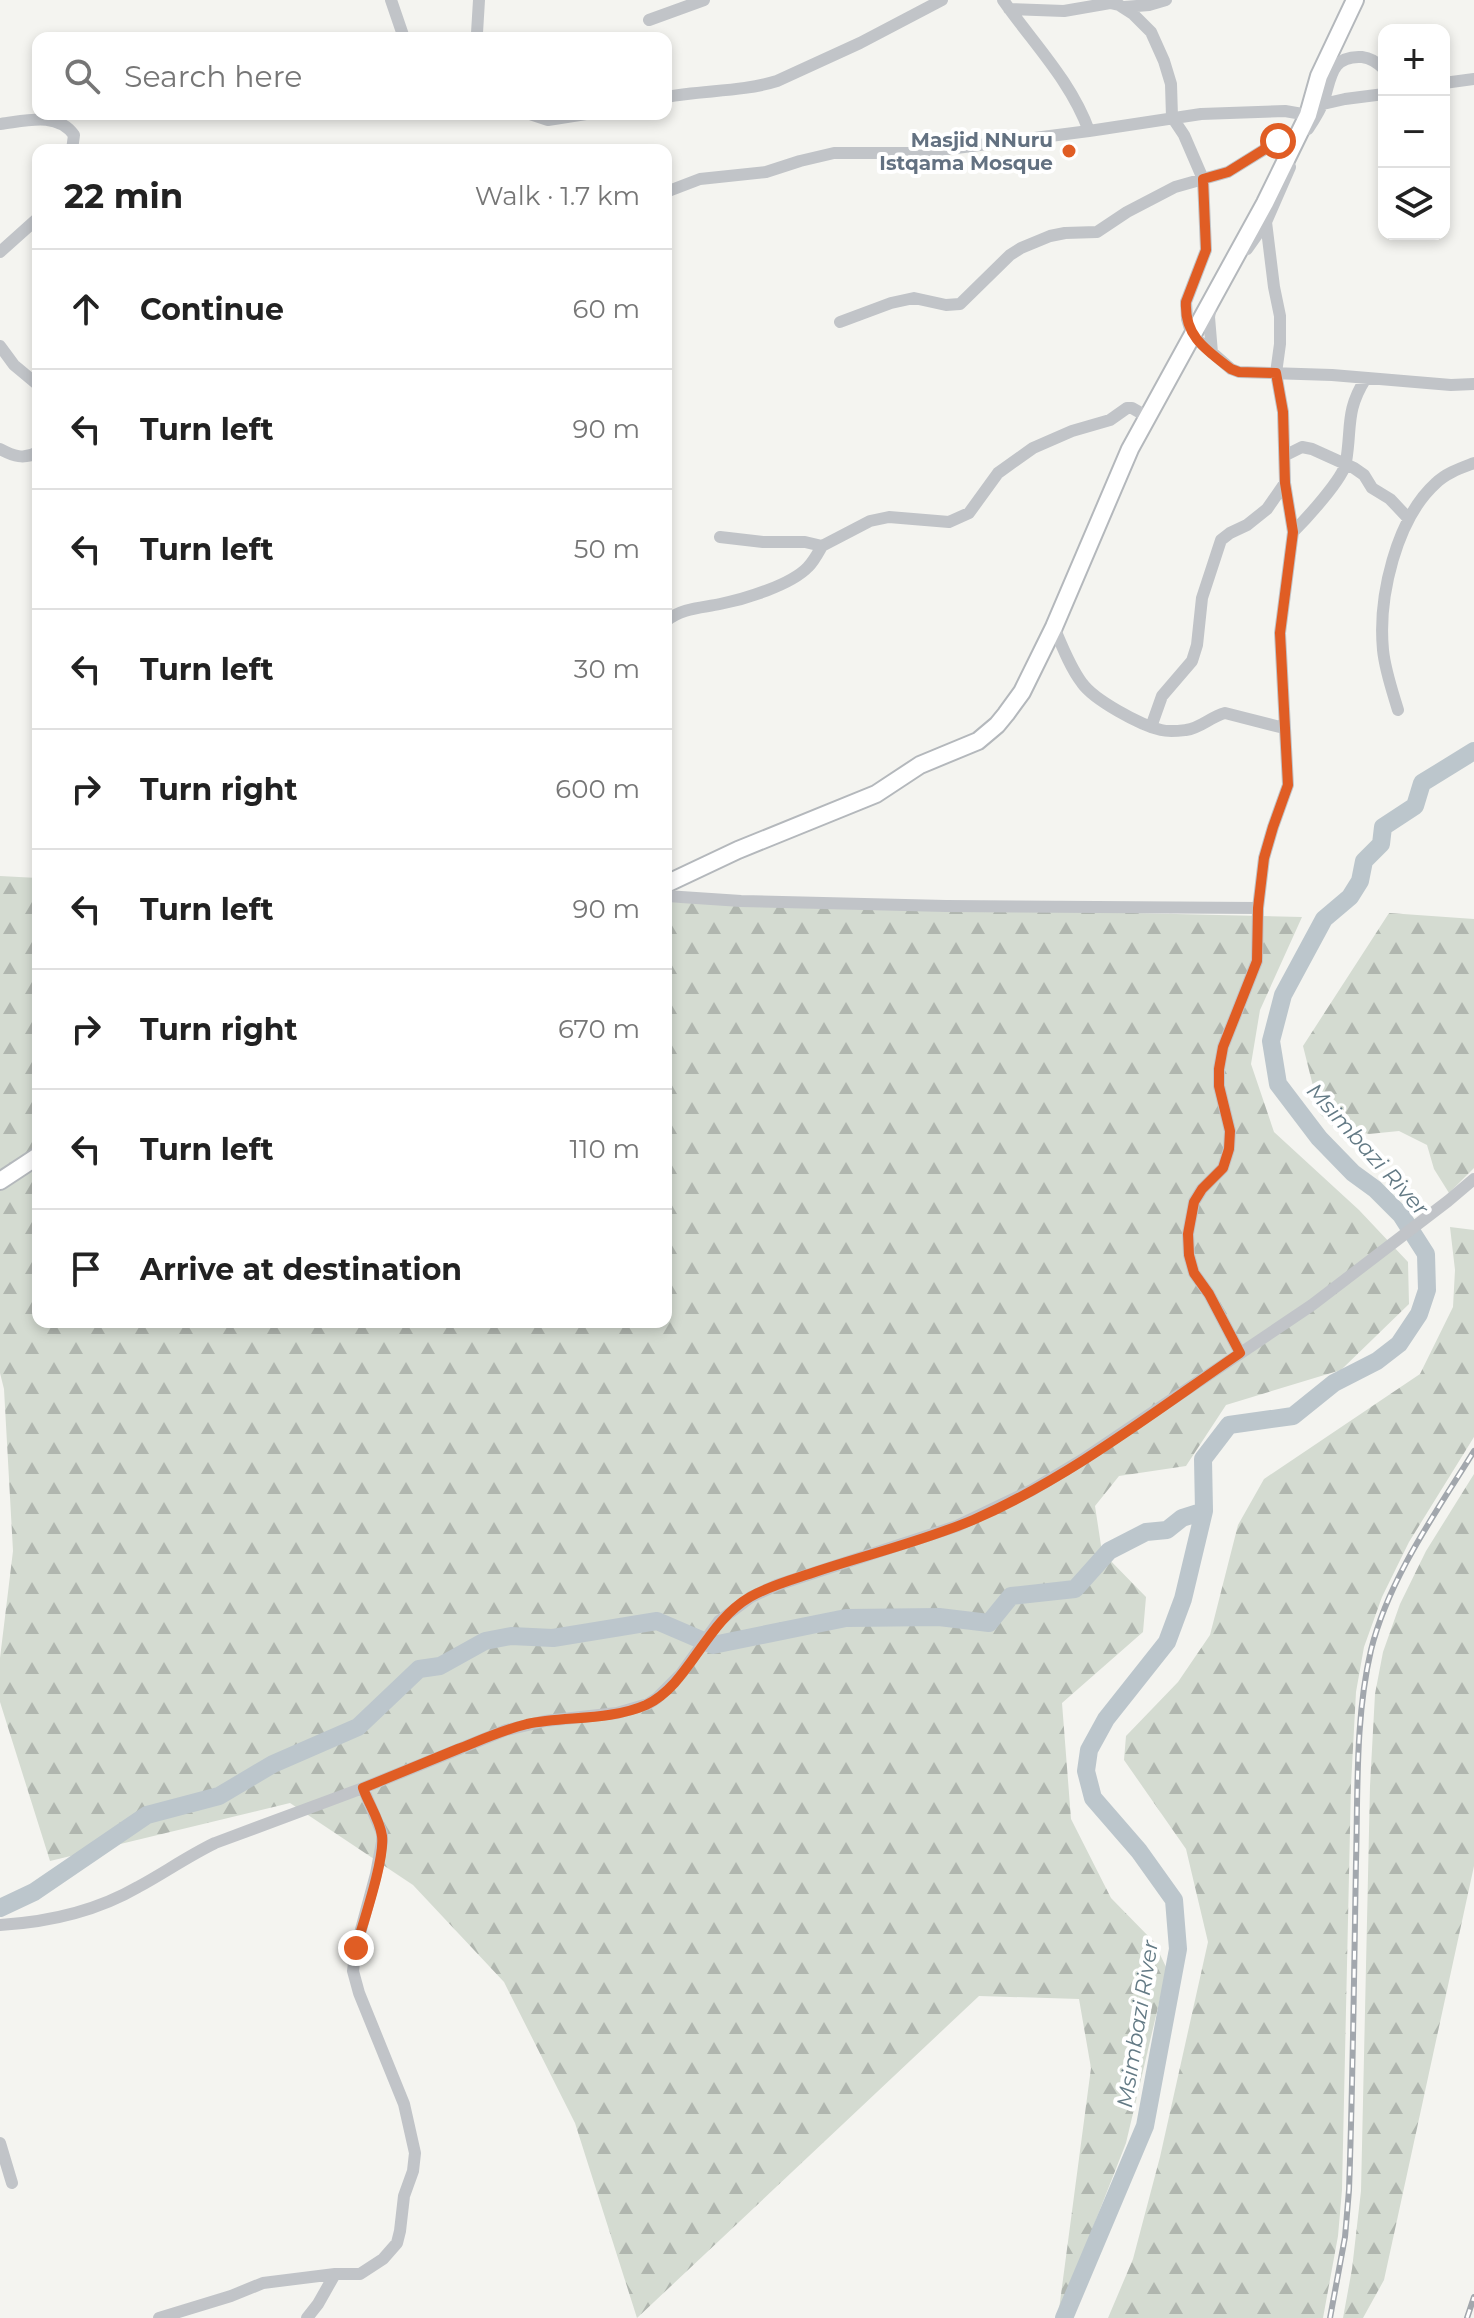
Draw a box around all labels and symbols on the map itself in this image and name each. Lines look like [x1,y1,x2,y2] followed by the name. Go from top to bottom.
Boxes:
[1260,123,1296,159] route start
[879,128,1053,175] place label: Masjid NNuru Istqama Mosque
[1060,142,1078,160] marker: Masjid NNuru Istqama Mosque
[1301,1077,1435,1222] water label: Msimbazi River
[338,1930,374,1966] route end
[1111,1937,1164,2110] water label: Msimbazi River

